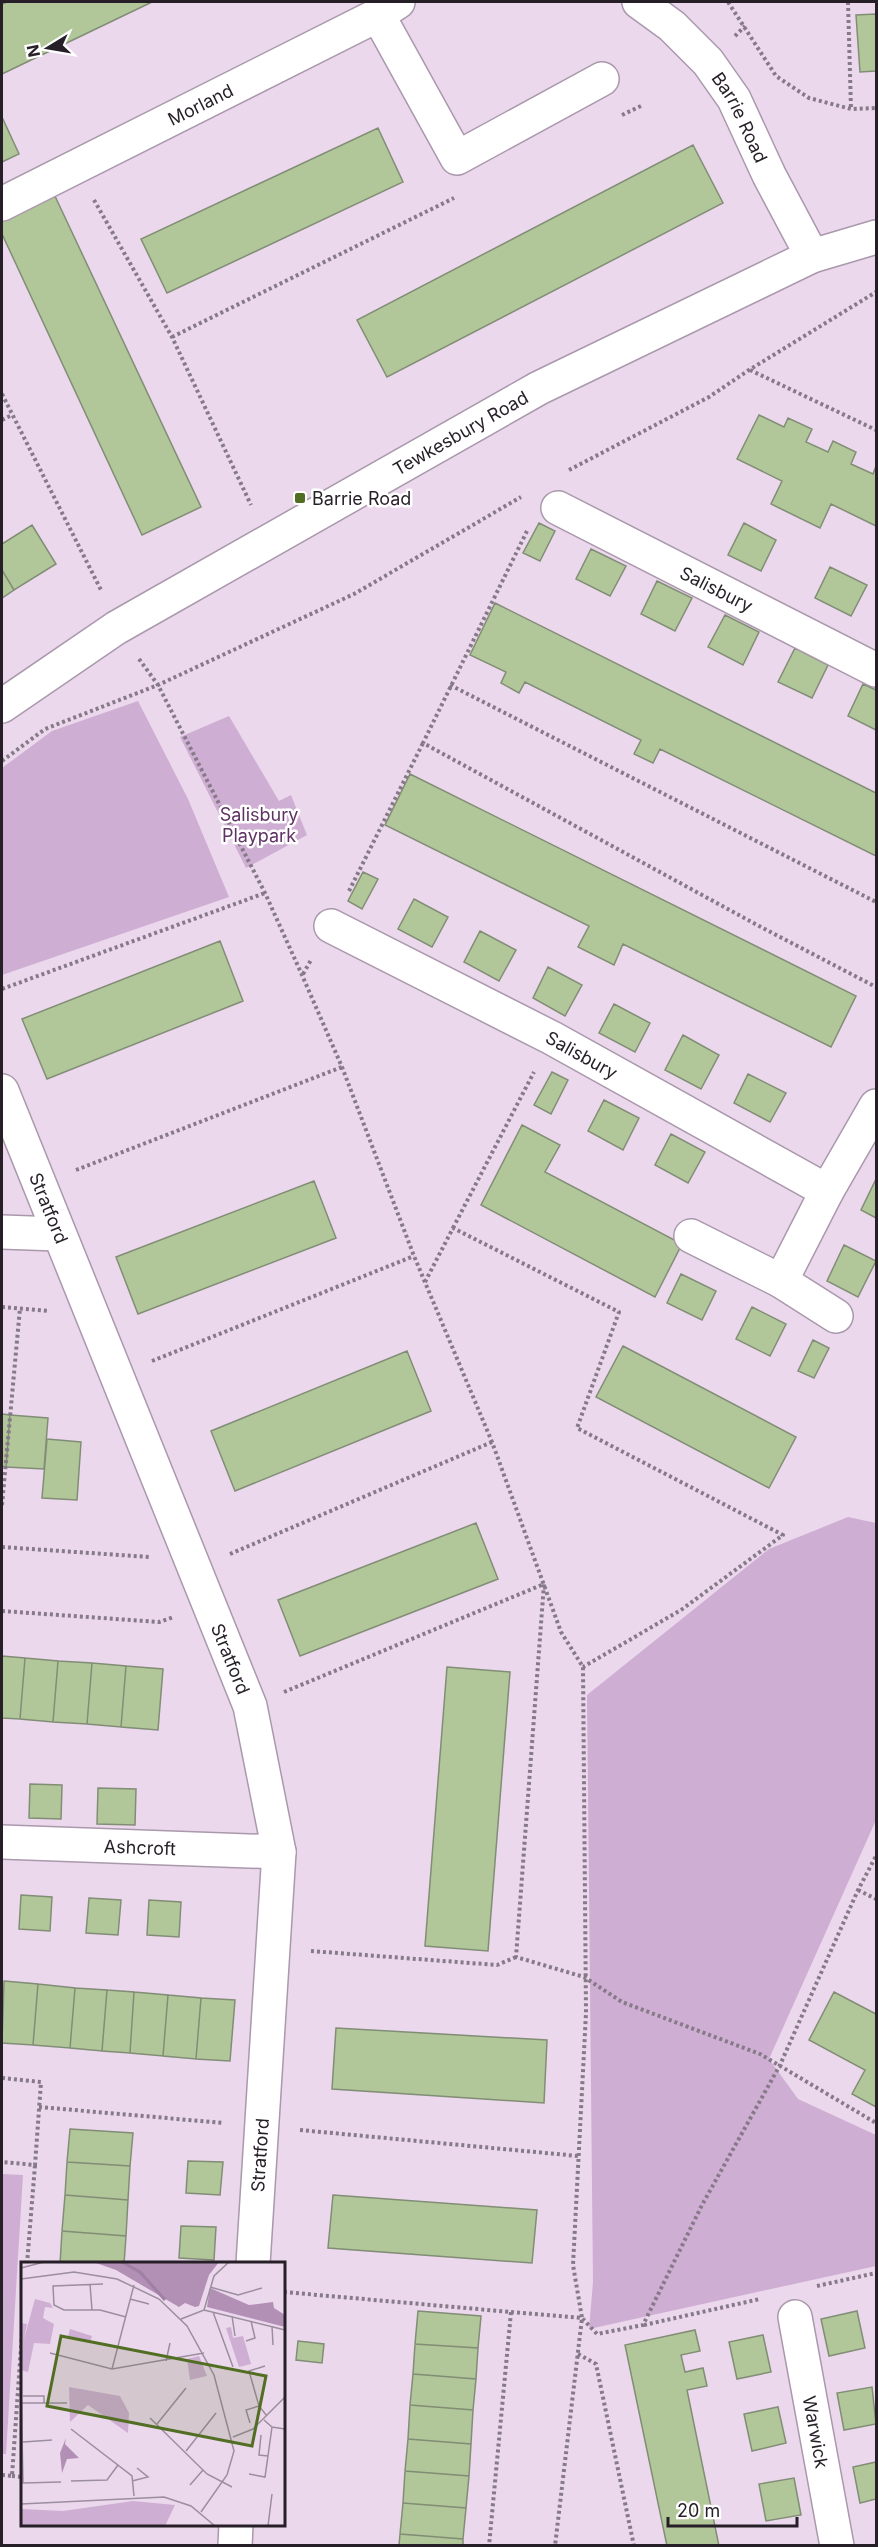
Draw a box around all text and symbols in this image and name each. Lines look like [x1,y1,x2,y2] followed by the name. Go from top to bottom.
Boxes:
[18,18,78,78] north arrow
[22,43,44,59] text: N
[708,68,772,166] street label: Barrie Road
[164,79,236,129] street label: Morland
[389,386,532,479] street label: Tewkesbury Road
[312,488,411,509] place label: Barrie Road
[293,491,307,505] marker: Barrie Road
[677,562,756,616] street label: Salisbury
[220,804,298,846] park label: Salisbury Playpark
[542,1026,621,1083] street label: Salisbury
[26,1169,73,1246] street label: Stratford
[207,1620,255,1697] street label: Stratford
[104,1835,176,1859] street label: Ashcroft
[247,2117,273,2193] street label: Stratford
[21,2262,285,2526] inset map
[799,2394,833,2470] street label: Warwick
[668,2490,797,2528] scale bar
[677,2500,720,2521] text: 20 m

